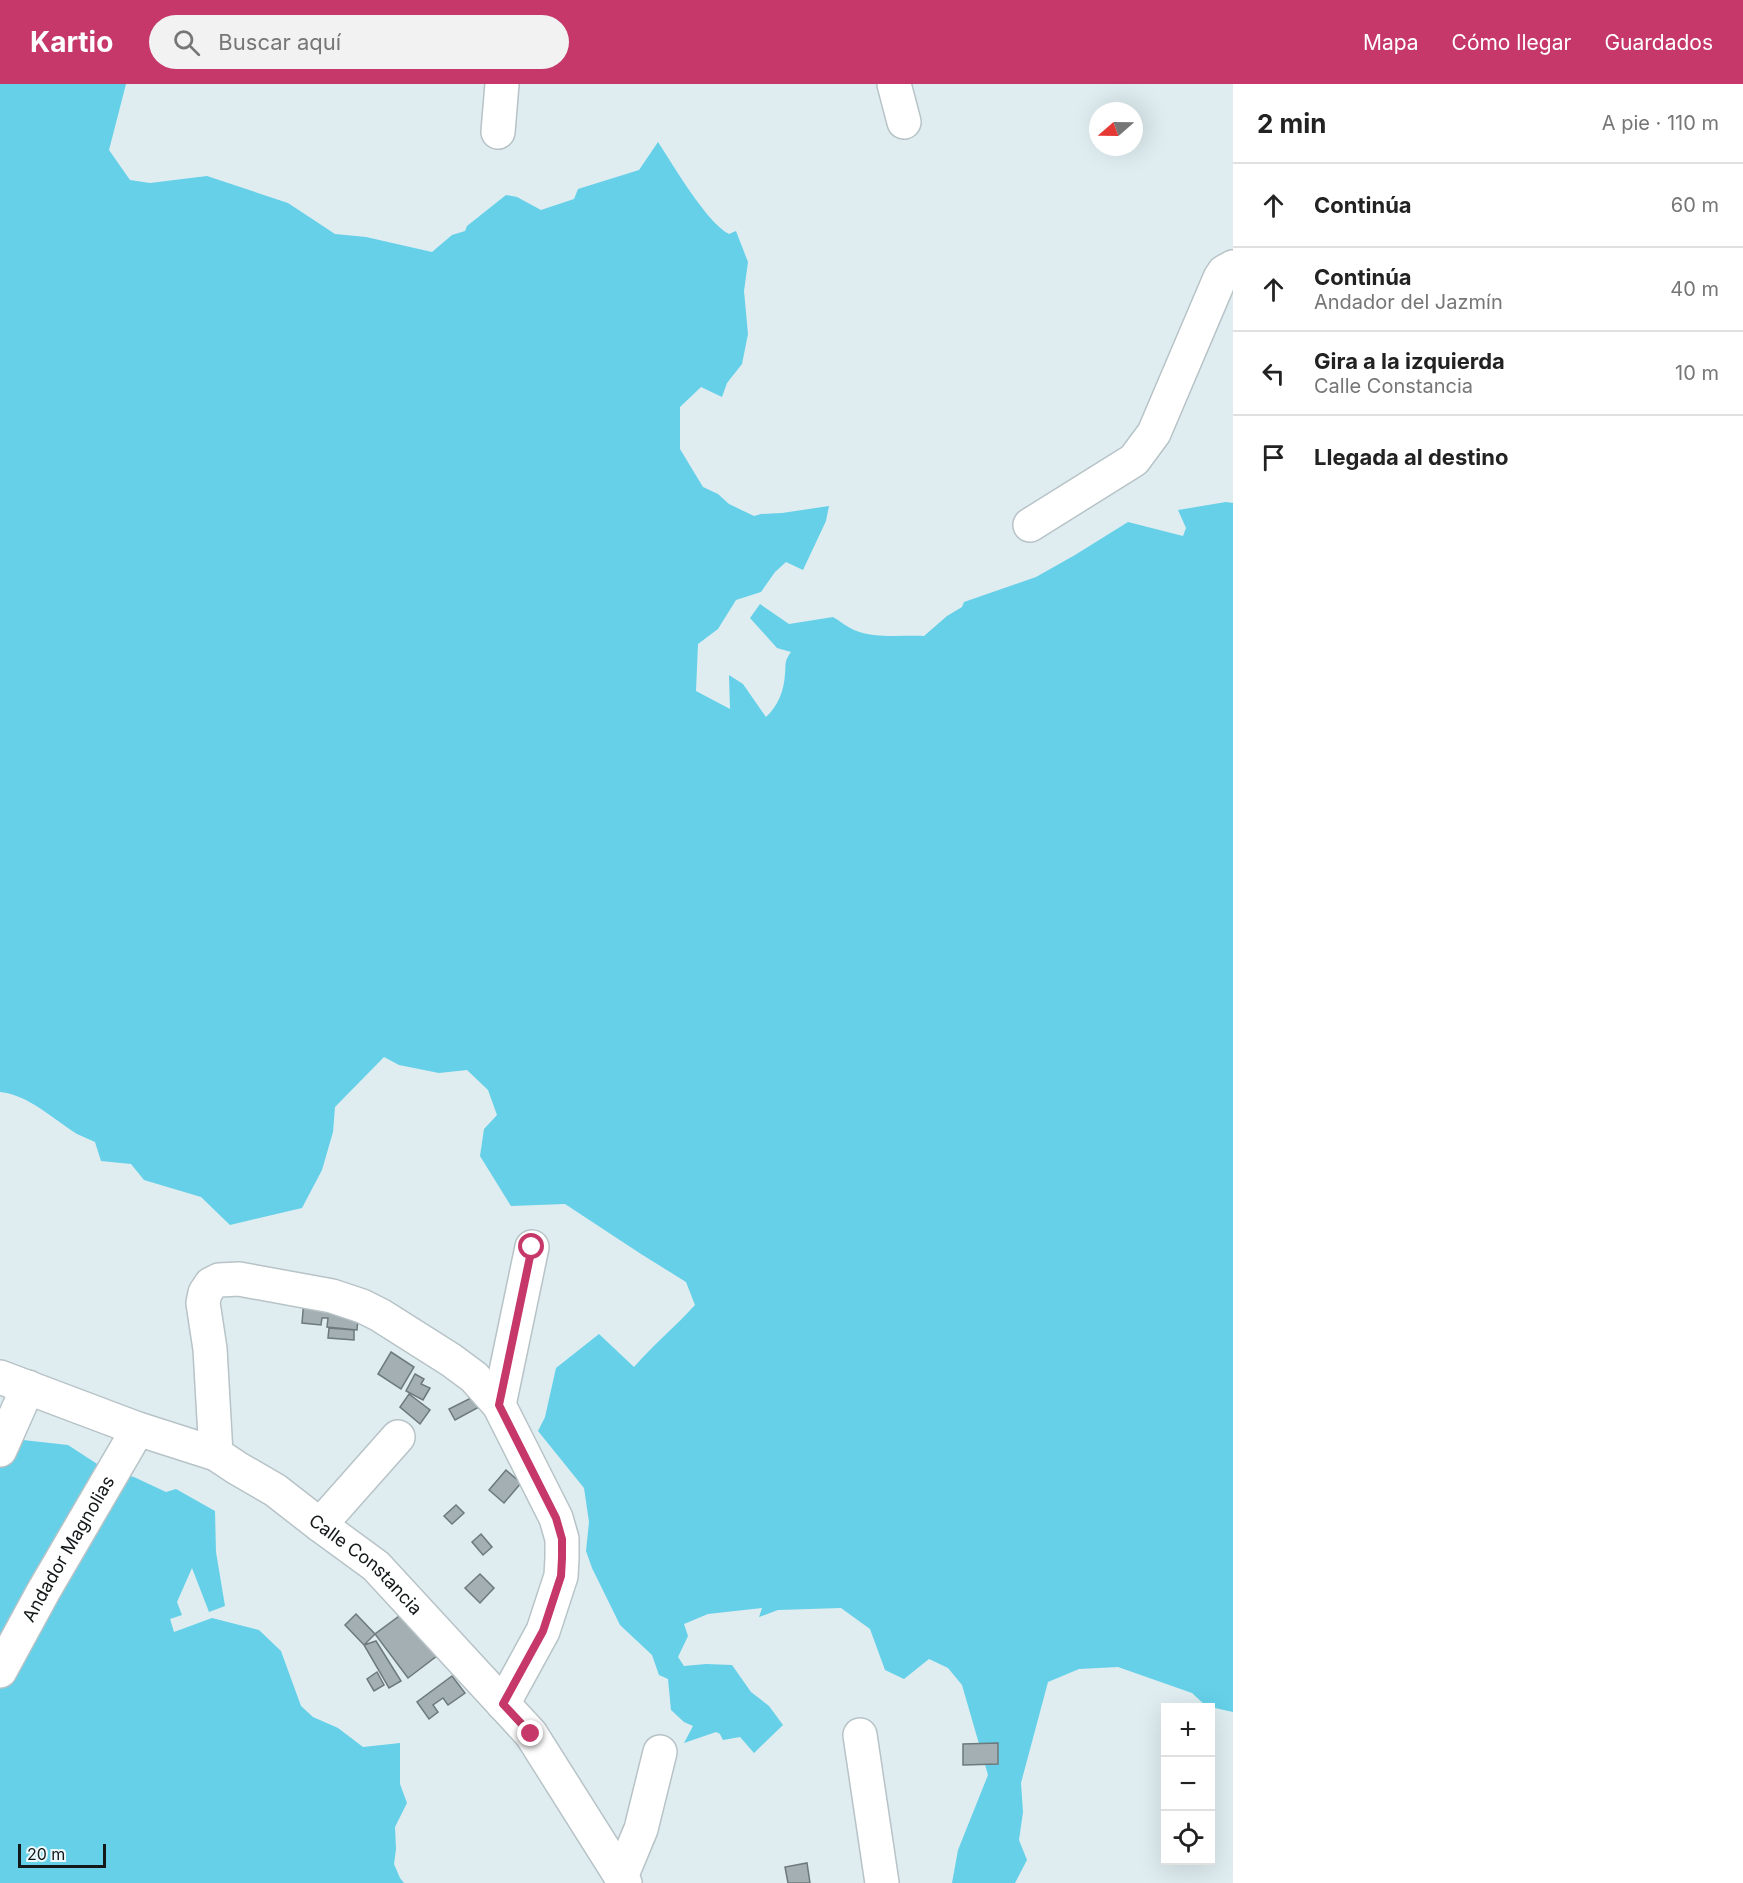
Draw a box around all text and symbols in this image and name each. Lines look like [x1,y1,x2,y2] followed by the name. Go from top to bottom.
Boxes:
[149,15,569,69] search box
[30,25,113,59] text: Kartio
[170,26,203,59] icon: search
[218,29,341,55] text: Buscar aquí
[1363,30,1419,55] text: Mapa
[1452,30,1571,55] text: Cómo llegar
[1604,30,1713,55] text: Guardados
[1089,102,1143,156] north arrow
[1257,108,1327,139] text: 2 min
[1602,111,1719,135] text: A pie · 110 m
[1257,189,1290,222] icon: ahead
[1314,192,1412,218] text: Continúa
[1671,193,1719,217] text: 60 m
[1314,264,1412,290] text: Continúa
[1257,273,1290,306] icon: ahead
[1670,277,1719,301] text: 40 m
[1314,290,1503,314] text: Andador del Jazmín
[1314,348,1505,374] text: Gira a la izquierda
[1257,357,1290,390] icon: left
[1675,361,1719,385] text: 10 m
[1314,374,1473,398] text: Calle Constancia
[1257,441,1290,474] icon: arrive
[1314,444,1508,470] text: Llegada al destino
[518,1233,544,1259] route start
[18,1472,118,1625] street label: Andador Magnolias
[305,1509,427,1619] street label: Calle Constancia
[1161,1703,1215,1865] map controls
[1161,1703,1215,1757] button: +
[517,1720,543,1746] route end
[1161,1757,1215,1811] button: −
[1161,1811,1215,1865] button: locate
[18,1841,106,1868] scale bar
[27,1844,65,1864] text: 20 m

